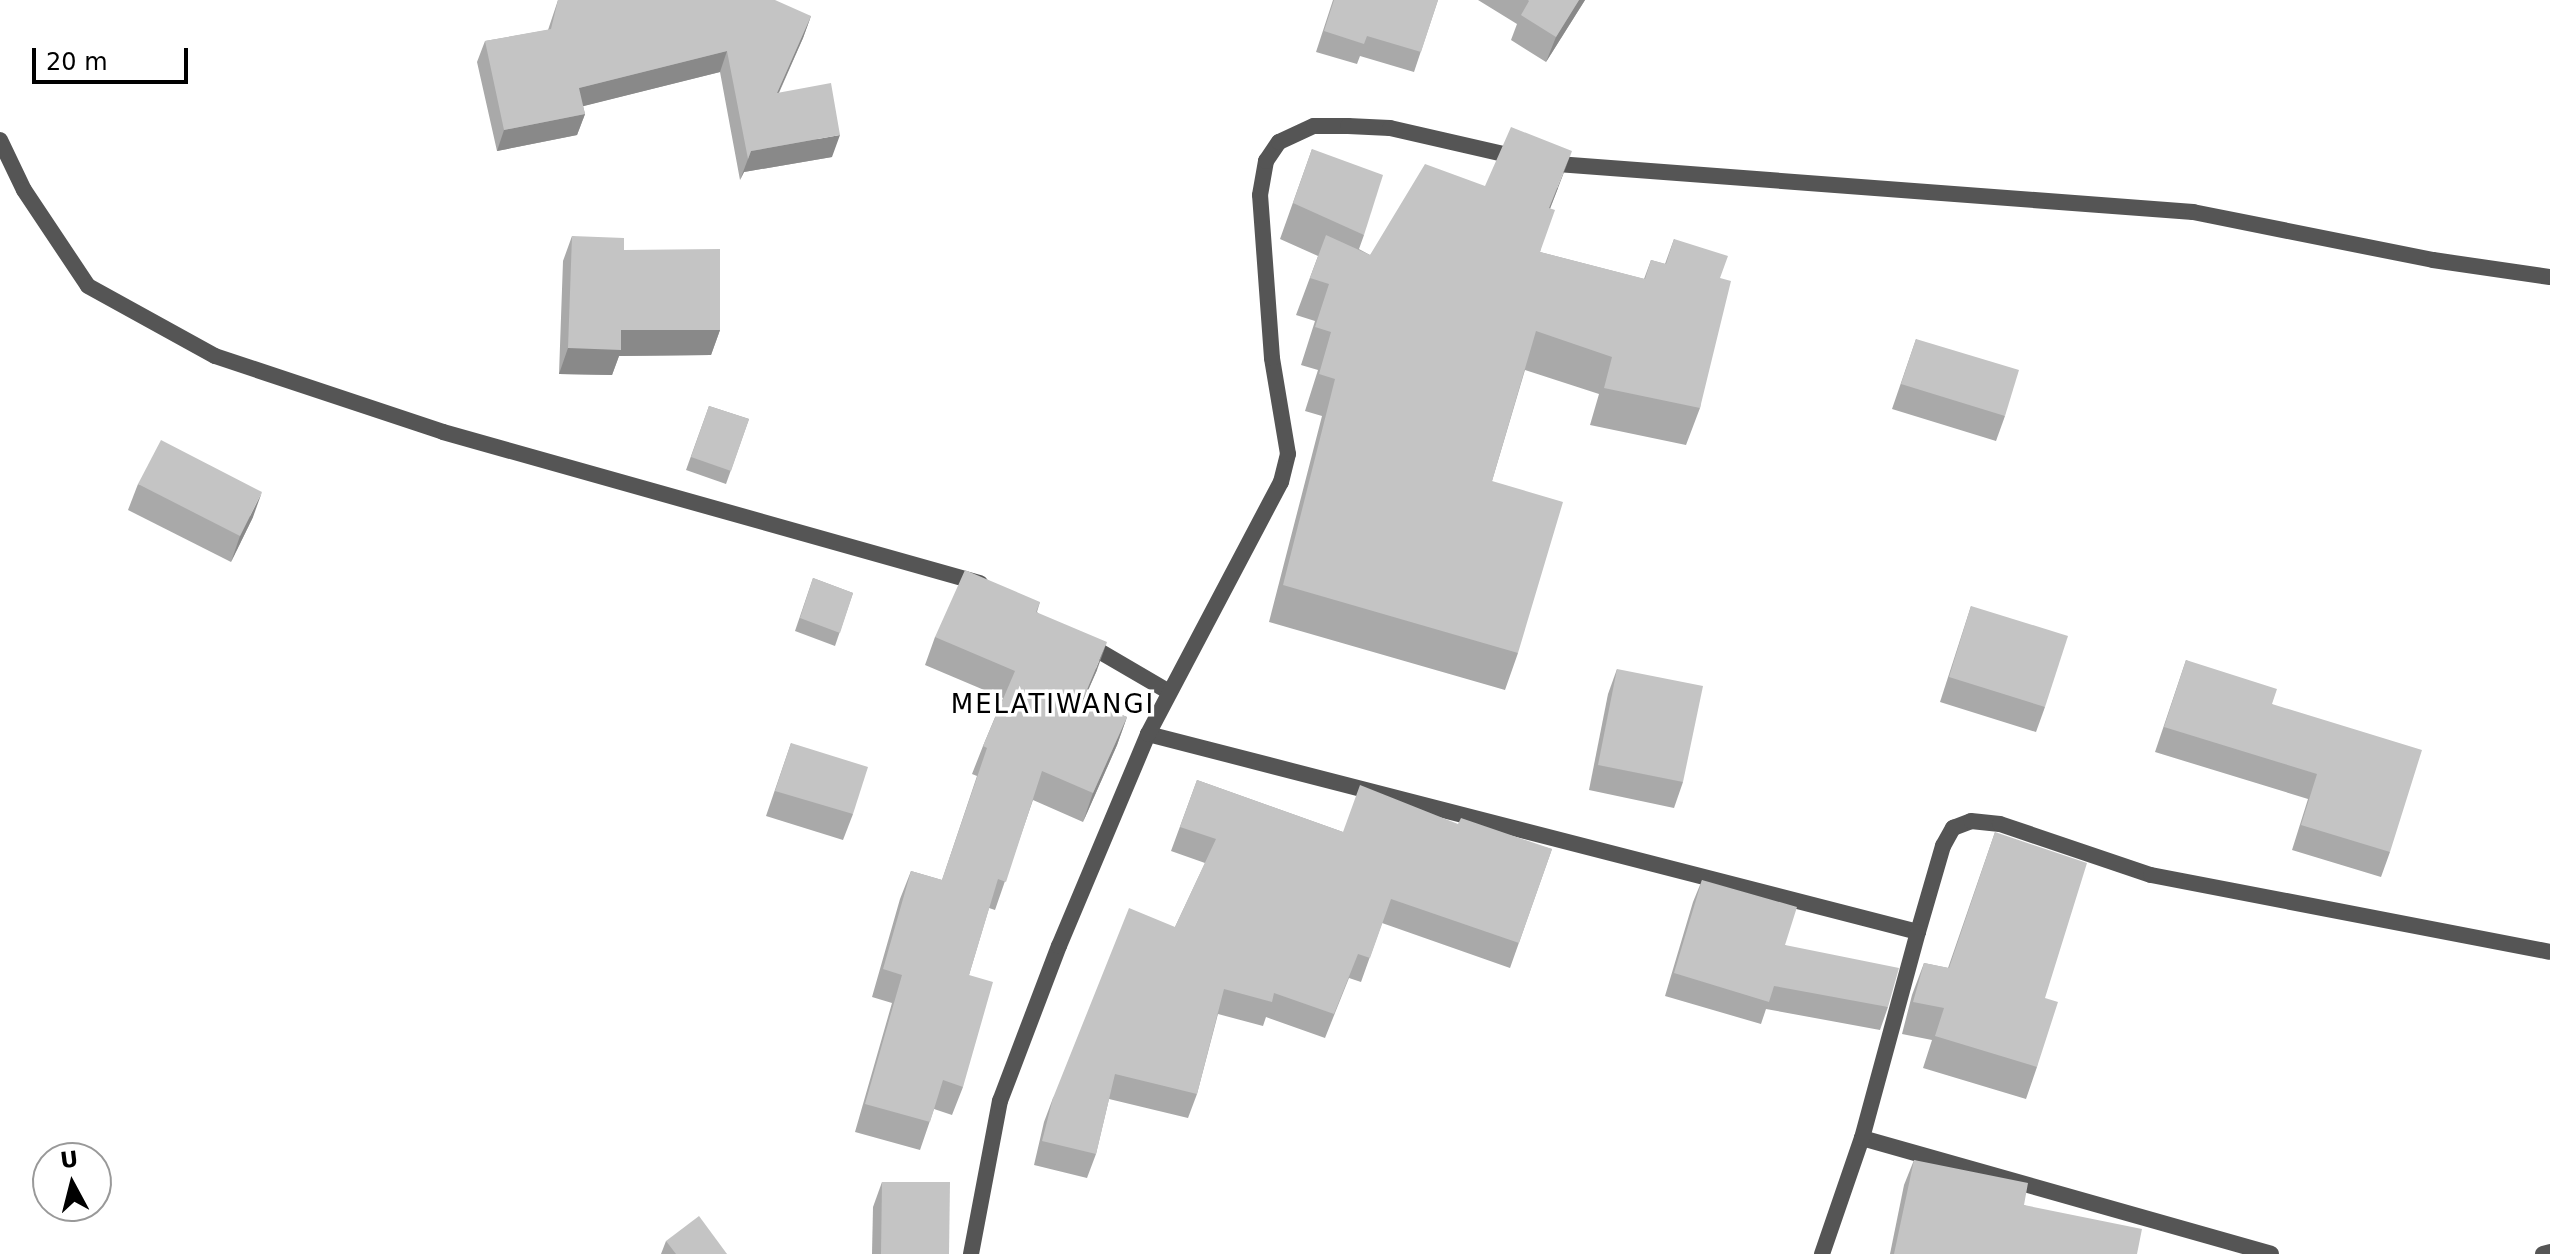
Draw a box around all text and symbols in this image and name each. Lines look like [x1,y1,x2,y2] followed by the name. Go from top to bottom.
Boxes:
[36,32,192,82] scale bar
[46,48,108,76] text: 20 m
[951,689,1155,721] district label: MELATIWANGI
[32,1142,112,1222] north arrow
[59,1146,80,1173] text: U

